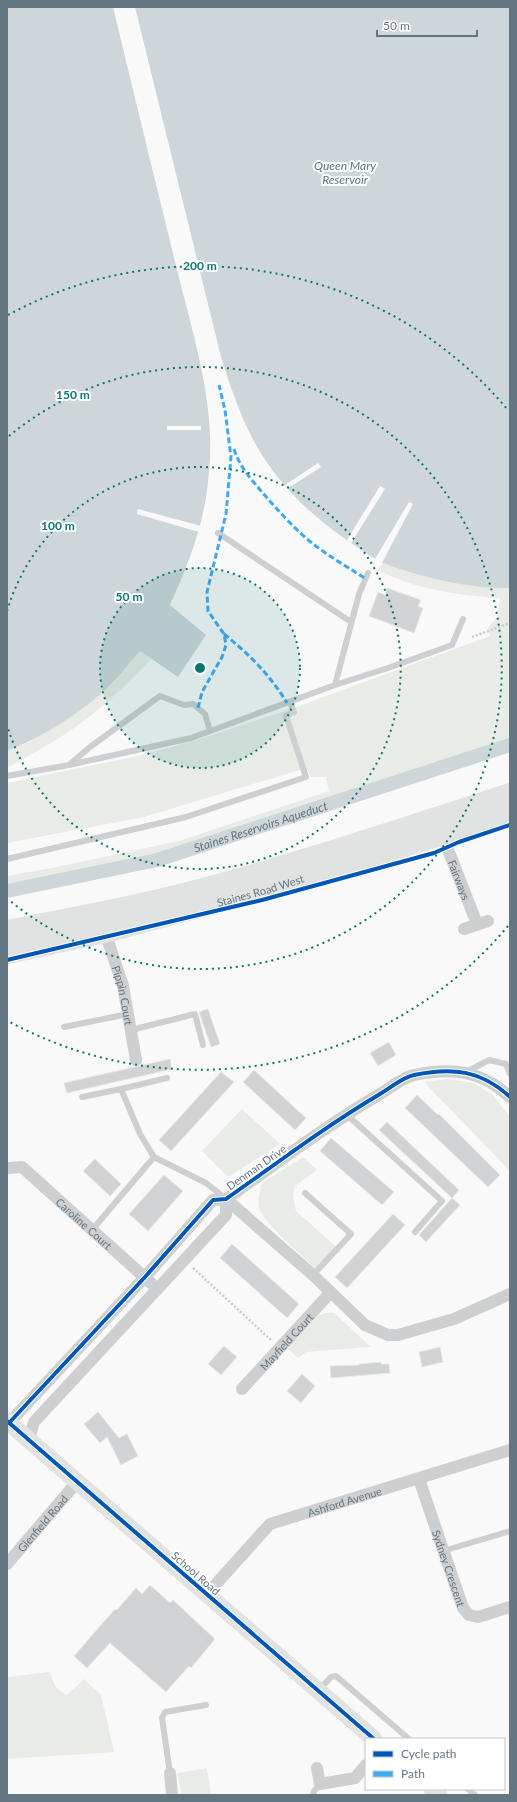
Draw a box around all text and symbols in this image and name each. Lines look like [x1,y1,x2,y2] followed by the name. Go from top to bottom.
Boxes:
[377,12,477,38] scale bar
[383,18,410,33] text: 50 m
[314,158,376,187] water label: Queen Mary Reservoir
[183,258,217,273] text: 200 m
[56,387,90,402] text: 150 m
[41,518,75,533] text: 100 m
[116,589,142,604] text: 50 m
[193,661,207,675] centre of rings
[192,797,330,855] water label: Staines Reservoirs Aqueduct
[446,858,473,902] street label: Fairways
[215,871,305,908] street label: Staines Road West
[110,964,136,1026] street label: Pippin Court
[224,1142,289,1192] street label: Denman Drive
[54,1195,115,1252] street label: Caroline Court
[257,1310,315,1372] street label: Mayfield Court
[306,1483,383,1519] street label: Ashford Avenue
[14,1492,70,1554] street label: Glenfield Road
[430,1528,468,1608] street label: Sydney Crescent
[169,1549,223,1597] street label: School Road
[365,1738,505,1790] legend
[401,1746,456,1761] text: Cycle path
[401,1766,425,1781] text: Path

